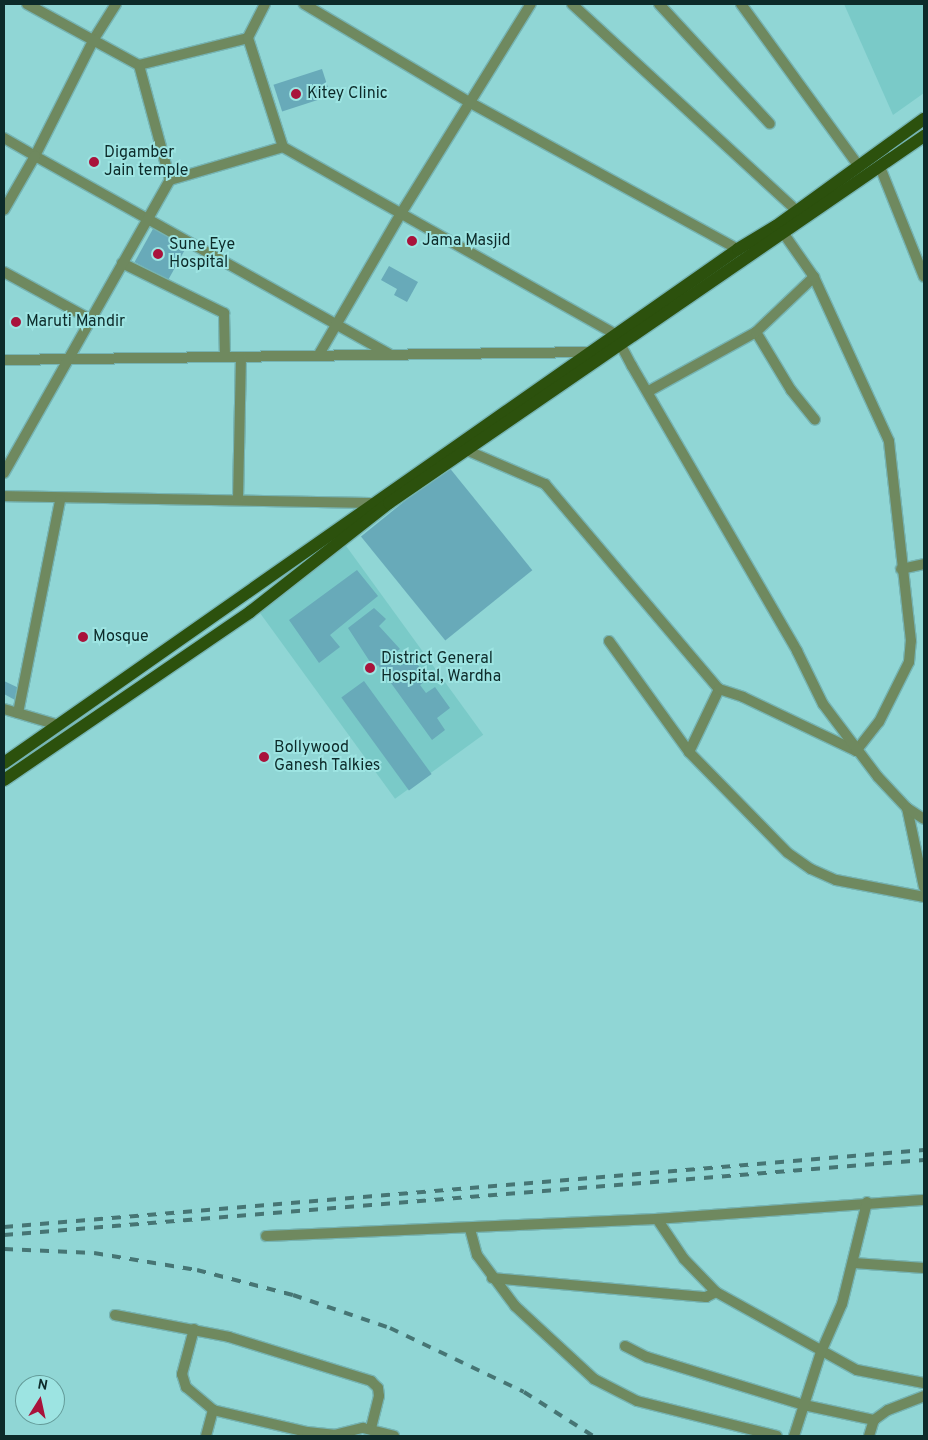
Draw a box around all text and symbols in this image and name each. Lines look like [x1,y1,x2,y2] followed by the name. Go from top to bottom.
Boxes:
[307,84,388,104] place label: Kitey Clinic
[289,87,303,101] marker: Kitey Clinic
[104,143,188,181] place label: Digamber Jain temple
[88,156,100,168] marker: Digamber Jain temple
[422,231,511,251] place label: Jama Masjid
[169,235,235,273] place label: Sune Eye Hospital
[406,235,418,247] marker: Jama Masjid
[151,247,165,261] marker: Sune Eye Hospital
[26,312,125,332] place label: Maruti Mandir
[10,316,22,328] marker: Maruti Mandir
[93,627,149,647] place label: Mosque
[77,631,89,643] marker: Mosque
[381,649,501,687] place label: District General Hospital, Wardha
[363,661,377,675] marker: District General Hospital, Wardha
[274,738,381,776] place label: Bollywood Ganesh Talkies
[258,751,270,763] marker: Bollywood Ganesh Talkies
[15,1375,65,1425] north arrow
[36,1376,49,1395] text: N

